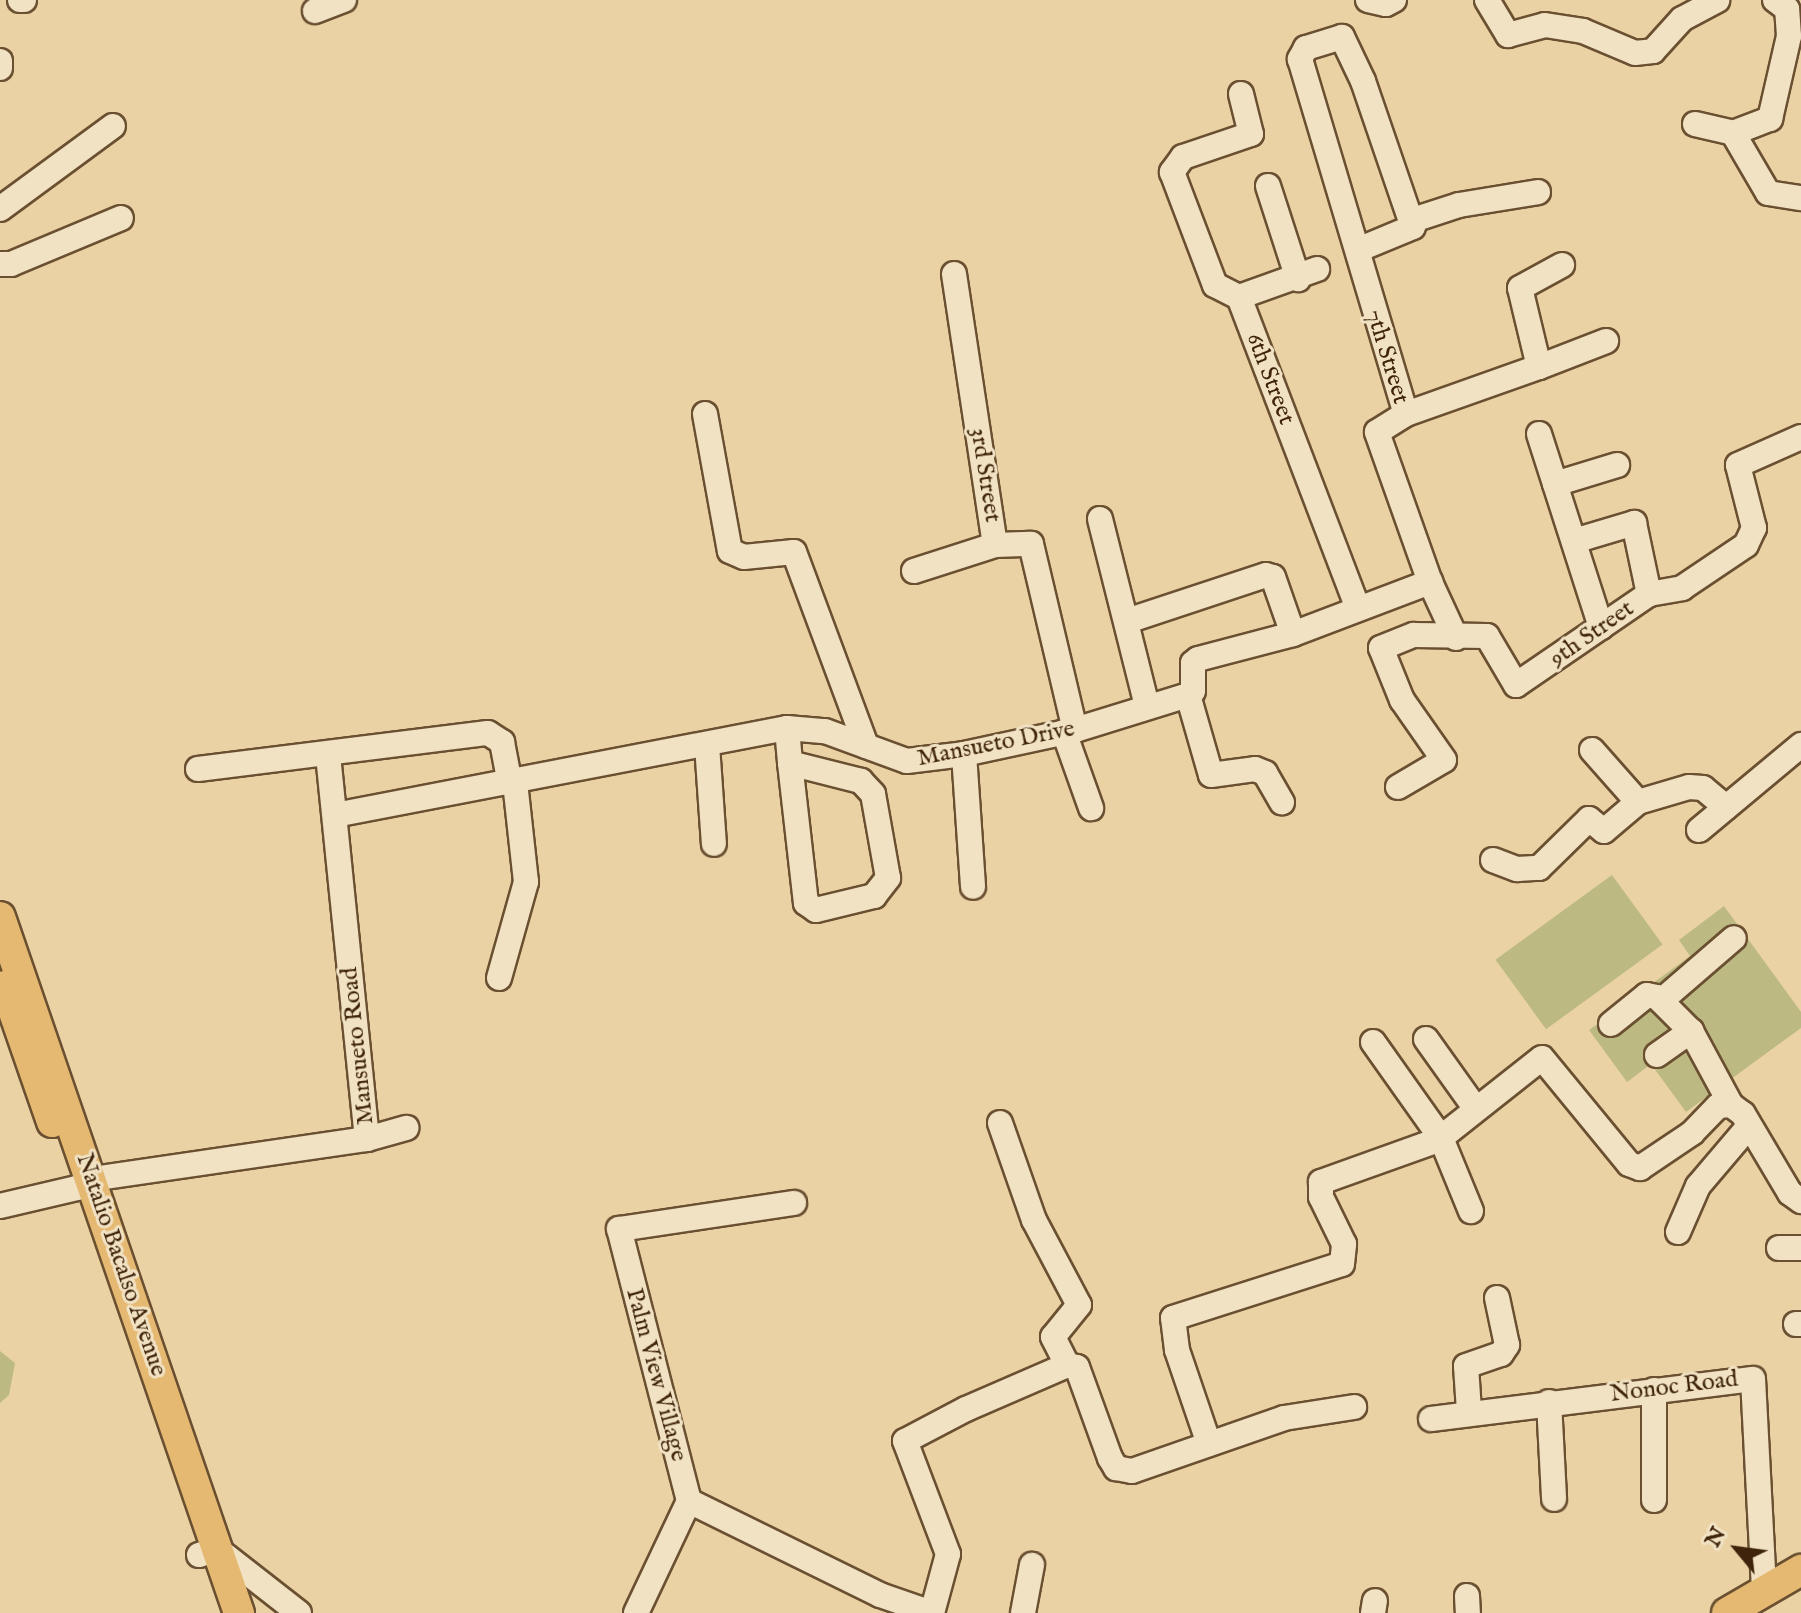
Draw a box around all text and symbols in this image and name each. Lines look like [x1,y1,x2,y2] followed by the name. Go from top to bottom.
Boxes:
[1359,306,1415,408] street label: 7th Street
[1239,329,1301,429] street label: 6th Street
[963,426,1007,524] street label: 3rd Street
[1544,595,1640,673] street label: 9th Street
[915,715,1077,773] street label: Mansueto Drive
[335,966,381,1126] street label: Mansueto Road
[69,1150,173,1380] street label: Natalio Bacalso Avenue
[619,1285,693,1465] street label: Palm View Village
[1608,1365,1740,1409] street label: Nonoc Road
[1697,1509,1777,1589] north arrow
[1699,1522,1733,1552] text: N

